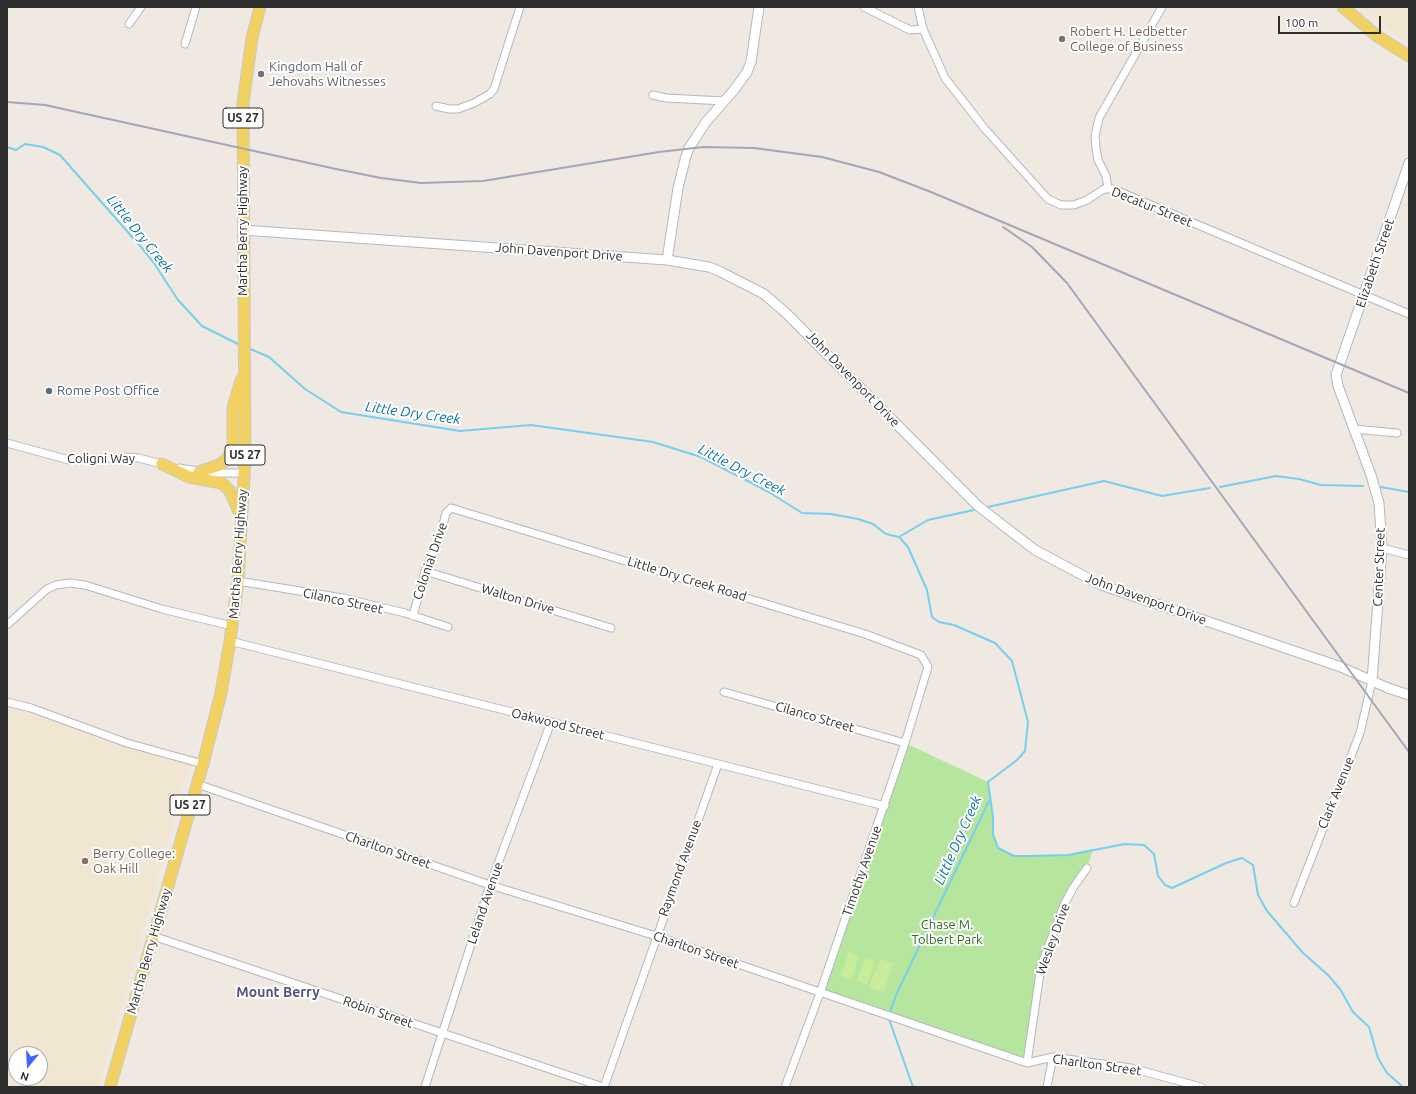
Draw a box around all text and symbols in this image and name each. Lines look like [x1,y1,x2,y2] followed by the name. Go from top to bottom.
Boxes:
[1280,8,1383,34] scale bar
[1285,16,1318,29] text: 100 m
[1070,24,1187,55] place label: Robert H. Ledbetter College of Business
[1057,34,1067,44] marker: Robert H. Ledbetter College of Business
[269,59,386,90] place label: Kingdom Hall of Jehovahs Witnesses
[256,69,266,79] marker: Kingdom Hall of Jehovahs Witnesses
[223,108,263,128] road number: US 27
[235,166,251,296] street label: Martha Berry Highway
[1109,184,1195,230] street label: Decatur Street
[103,191,177,277] water label: Little Dry Creek
[1352,216,1398,310] street label: Elizabeth Street
[495,240,623,264] street label: John Davenport Drive
[803,328,903,430] street label: John Davenport Drive
[57,383,159,399] place label: Rome Post Office
[44,386,54,396] marker: Rome Post Office
[364,398,462,428] water label: Little Dry Creek
[695,441,789,499] water label: Little Dry Creek
[225,445,265,465] road number: US 27
[67,451,135,467] street label: Coligni Way
[226,489,250,619] street label: Martha Berry Highway
[409,520,451,602] street label: Colonial Drive
[1370,527,1388,607] street label: Center Street
[625,553,749,605] street label: Little Dry Creek Road
[1083,570,1209,628] street label: John Davenport Drive
[480,580,556,618] street label: Walton Drive
[301,585,385,617] street label: Cilanco Street
[774,698,856,736] street label: Cilanco Street
[510,705,606,743] street label: Oakwood Street
[1314,755,1358,831] street label: Clark Avenue
[931,793,985,887] water label: Little Dry Creek
[170,795,210,815] road number: US 27
[655,818,705,918] street label: Raymond Avenue
[839,824,885,918] street label: Timothy Avenue
[343,828,433,872] street label: Charlton Street
[93,846,175,877] place label: Berry College: Oak Hill
[80,856,90,866] marker: Berry College: Oak Hill
[464,860,506,946] street label: Leland Avenue
[124,886,174,1016] street label: Martha Berry Highway
[1033,901,1073,977] street label: Wesley Drive
[911,917,983,948] park label: Chase M. Tolbert Park
[651,928,741,972] street label: Charlton Street
[236,984,320,1000] district label: Mount Berry
[341,993,415,1031] street label: Robin Street
[8,1046,48,1086] north arrow
[1051,1051,1143,1079] street label: Charlton Street
[19,1069,30,1083] text: N

